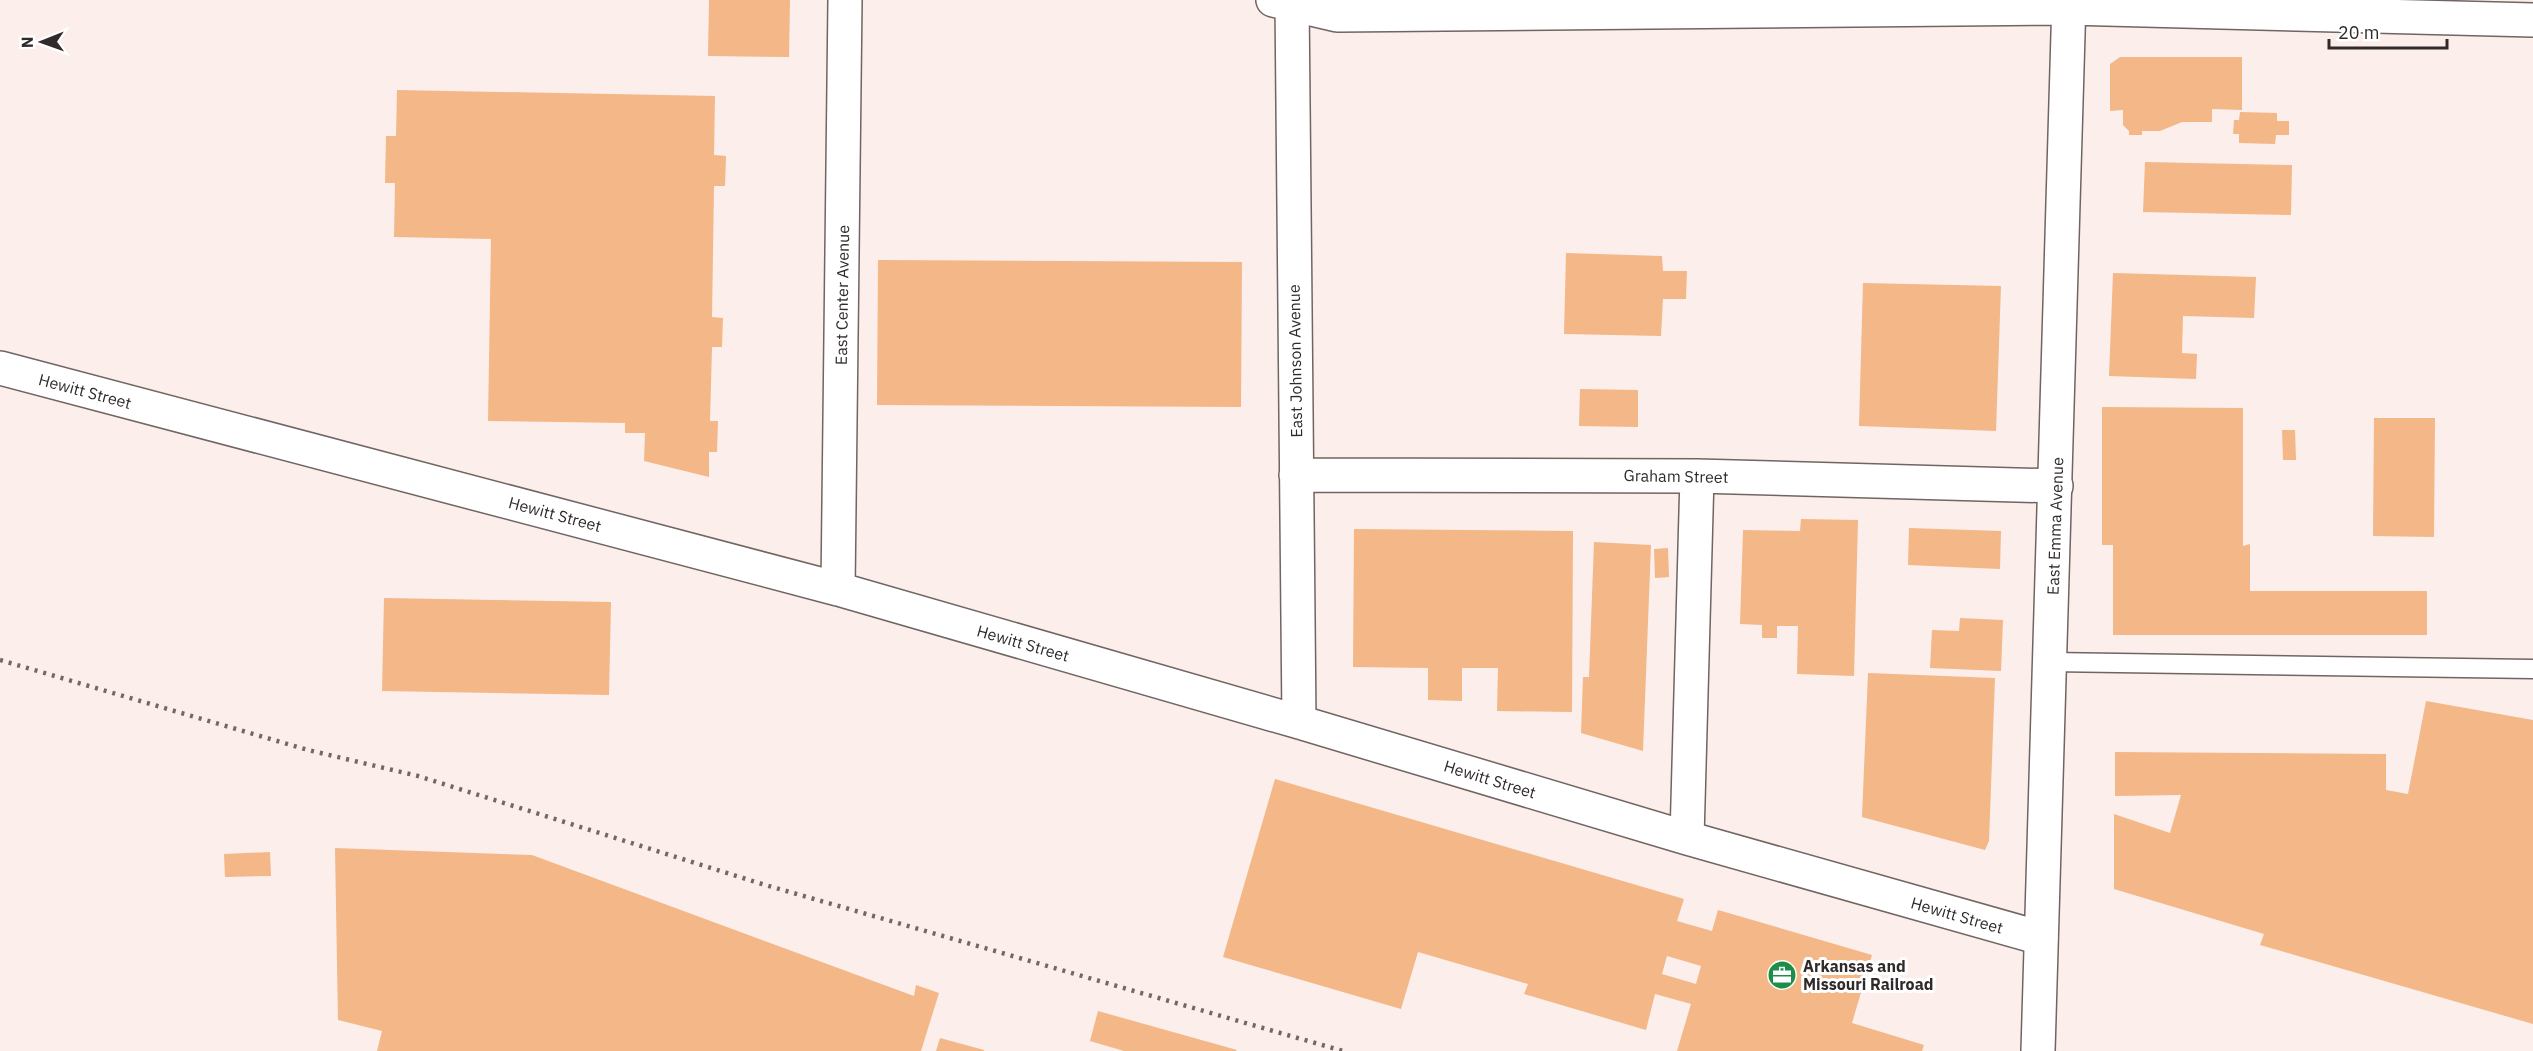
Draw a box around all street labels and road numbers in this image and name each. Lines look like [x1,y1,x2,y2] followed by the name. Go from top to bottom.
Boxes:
[831,225,853,365] street label: East Center Avenue
[1284,284,1306,438] street label: East Johnson Avenue
[37,369,133,413] street label: Hewitt Street
[2043,457,2067,595] street label: East Emma Avenue
[1623,465,1729,487] street label: Graham Street
[507,492,603,536] street label: Hewitt Street
[975,620,1071,666] street label: Hewitt Street
[1442,756,1538,802] street label: Hewitt Street
[1909,892,2005,938] street label: Hewitt Street

